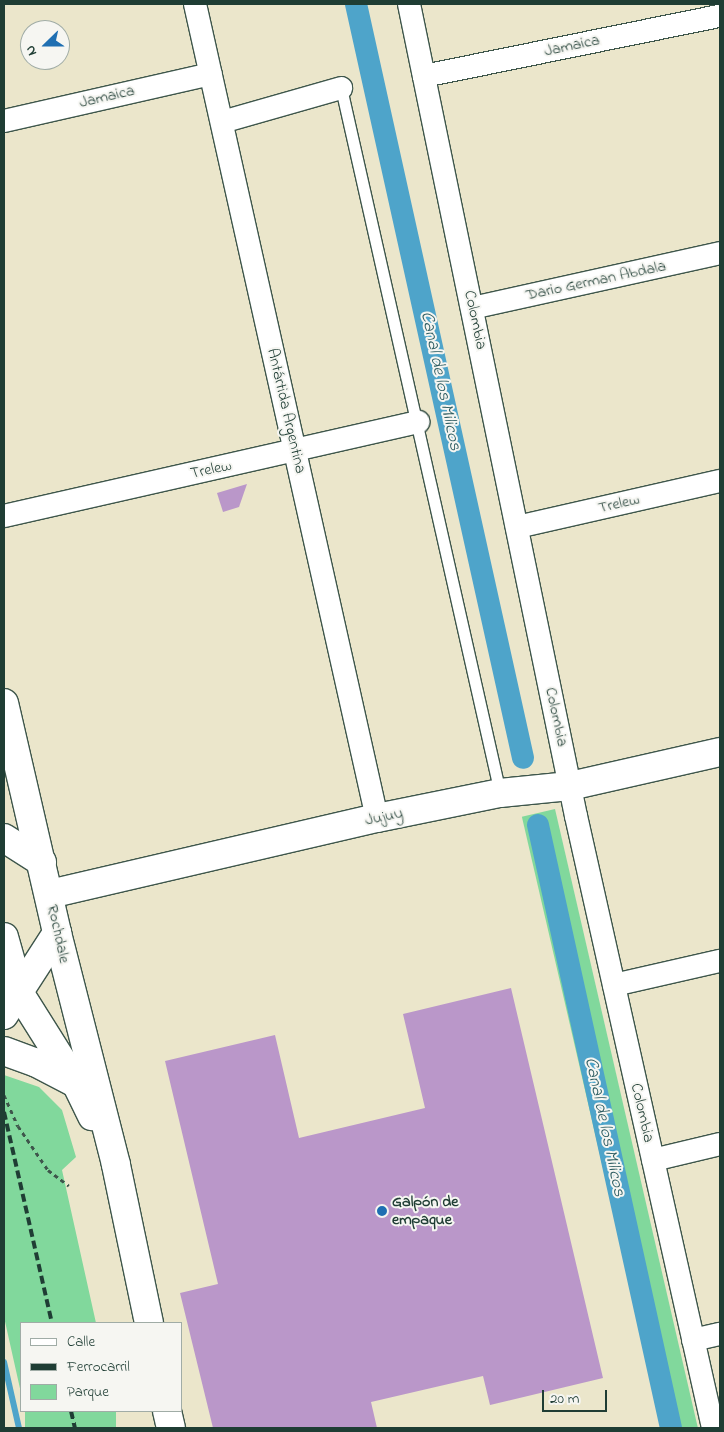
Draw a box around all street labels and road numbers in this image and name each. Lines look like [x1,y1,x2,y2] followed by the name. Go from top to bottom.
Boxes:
[543,31,601,61] street label: Jamaica
[77,81,137,113] street label: Jamaica
[524,257,668,305] street label: Dario German Abdala
[459,289,491,351] street label: Colombia
[262,347,310,475] street label: Antártida Argentina
[189,456,233,484] street label: Trelew
[597,490,641,518] street label: Trelew
[540,686,572,748] street label: Colombia
[363,804,405,830] street label: Jujuy
[42,903,74,965] street label: Rochdale
[626,1082,658,1144] street label: Colombia

